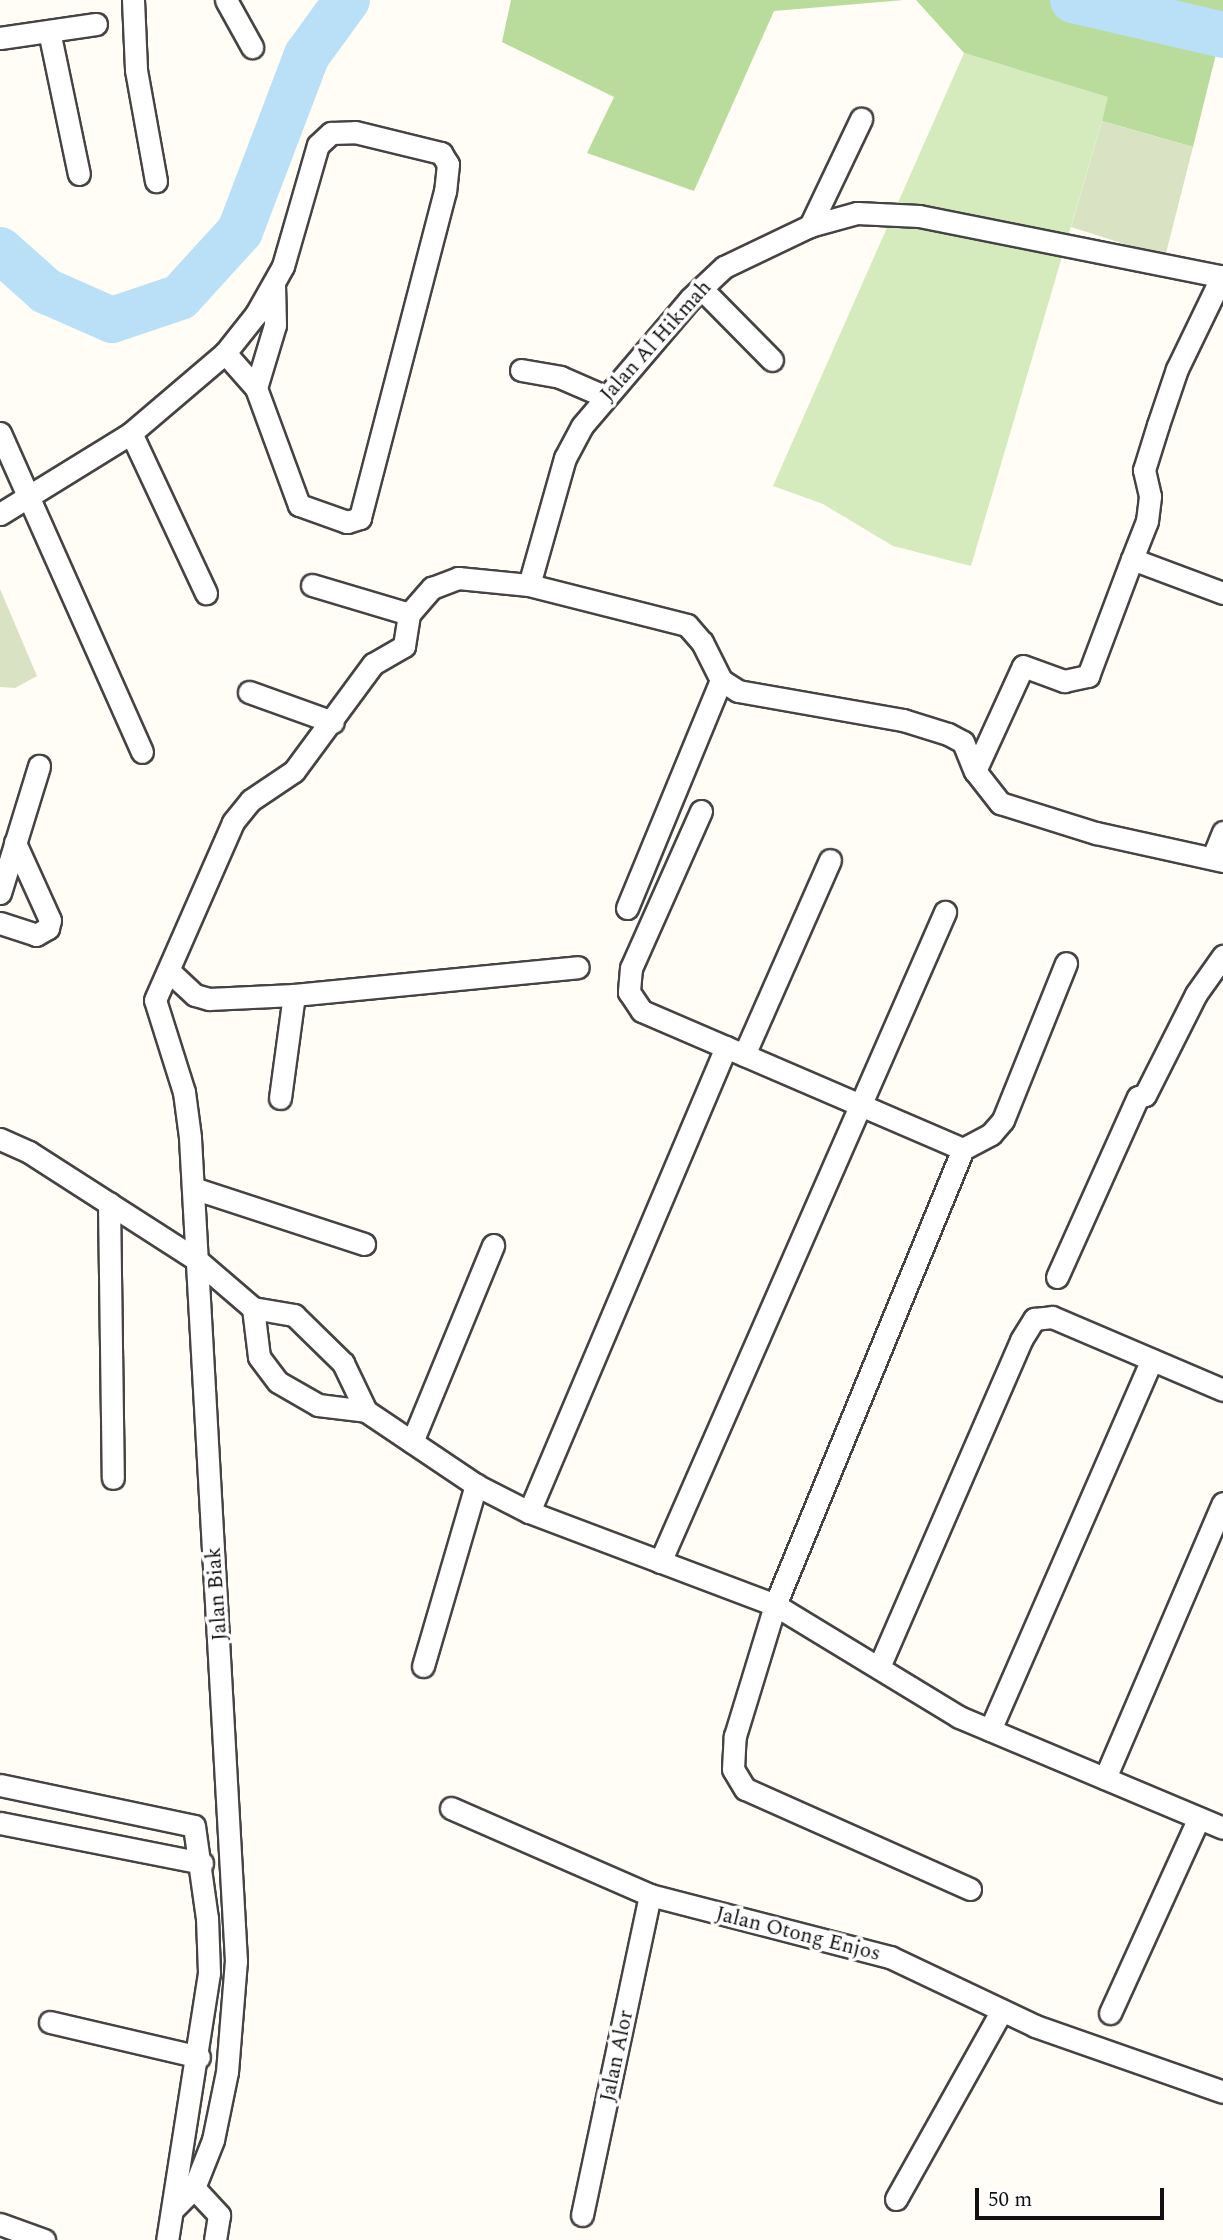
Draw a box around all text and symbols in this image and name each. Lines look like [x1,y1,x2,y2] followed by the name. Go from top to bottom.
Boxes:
[595,275,717,407] street label: Jalan Al Hikmah
[201,1546,233,1642] street label: Jalan Biak
[713,1901,883,1967] street label: Jalan Otong Enjos
[595,2008,639,2104] street label: Jalan Alor
[978,2174,1167,2218] scale bar
[988,2184,1032,2216] text: 50 m

